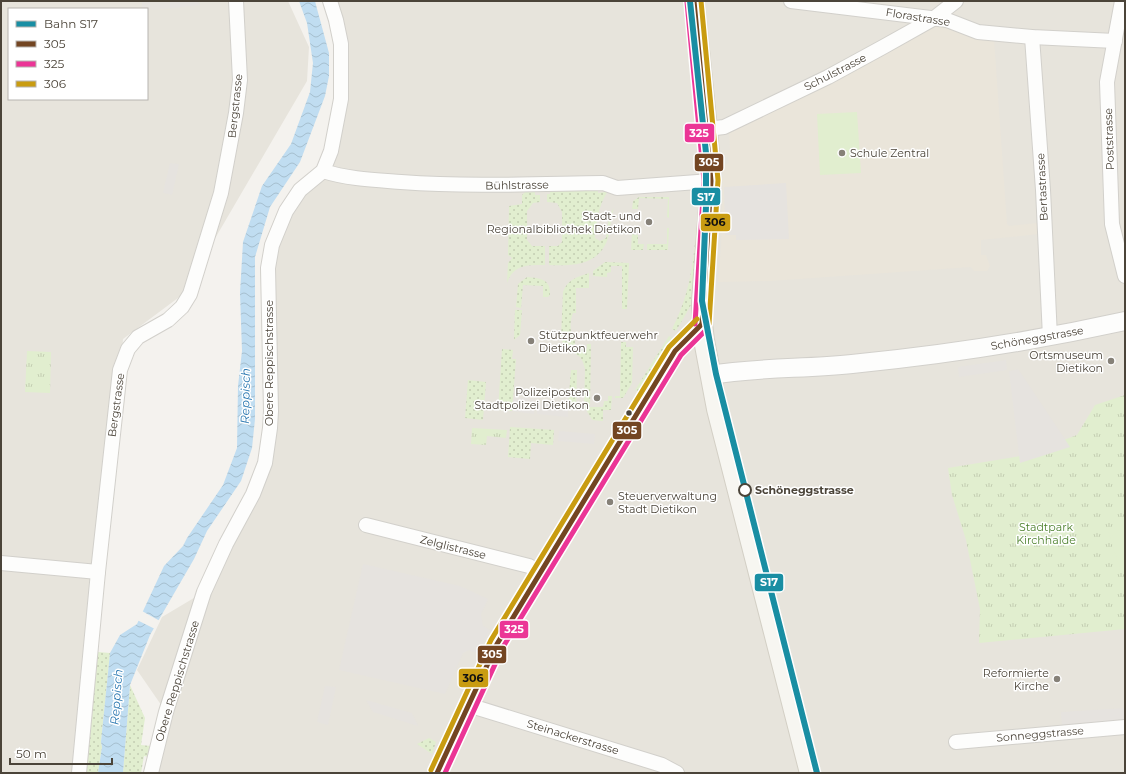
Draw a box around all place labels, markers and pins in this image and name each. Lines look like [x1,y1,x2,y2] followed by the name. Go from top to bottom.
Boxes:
[850,146,929,160] place label: Schule Zentral
[837,148,847,158] marker: Schule Zentral
[487,209,641,236] place label: Stadt- und Regionalbibliothek Dietikon
[644,217,654,227] marker: Stadt- und Regionalbibliothek Dietikon
[539,328,658,355] place label: Stützpunktfeuerwehr Dietikon
[526,336,536,346] marker: Stützpunktfeuerwehr Dietikon
[1029,348,1103,375] place label: Ortsmuseum Dietikon
[1106,356,1116,366] marker: Ortsmuseum Dietikon
[475,385,589,412] place label: Polizeiposten Stadtpolizei Dietikon
[592,393,602,403] marker: Polizeiposten Stadtpolizei Dietikon
[624,408,634,418] unlabelled marker
[738,483,752,497] marker: Schöneggstrasse
[755,483,854,497] place label: Schöneggstrasse
[618,489,717,516] place label: Steuerverwaltung Stadt Dietikon
[605,497,615,507] marker: Steuerverwaltung Stadt Dietikon
[983,666,1049,693] place label: Reformierte Kirche
[1052,674,1062,684] marker: Reformierte Kirche

